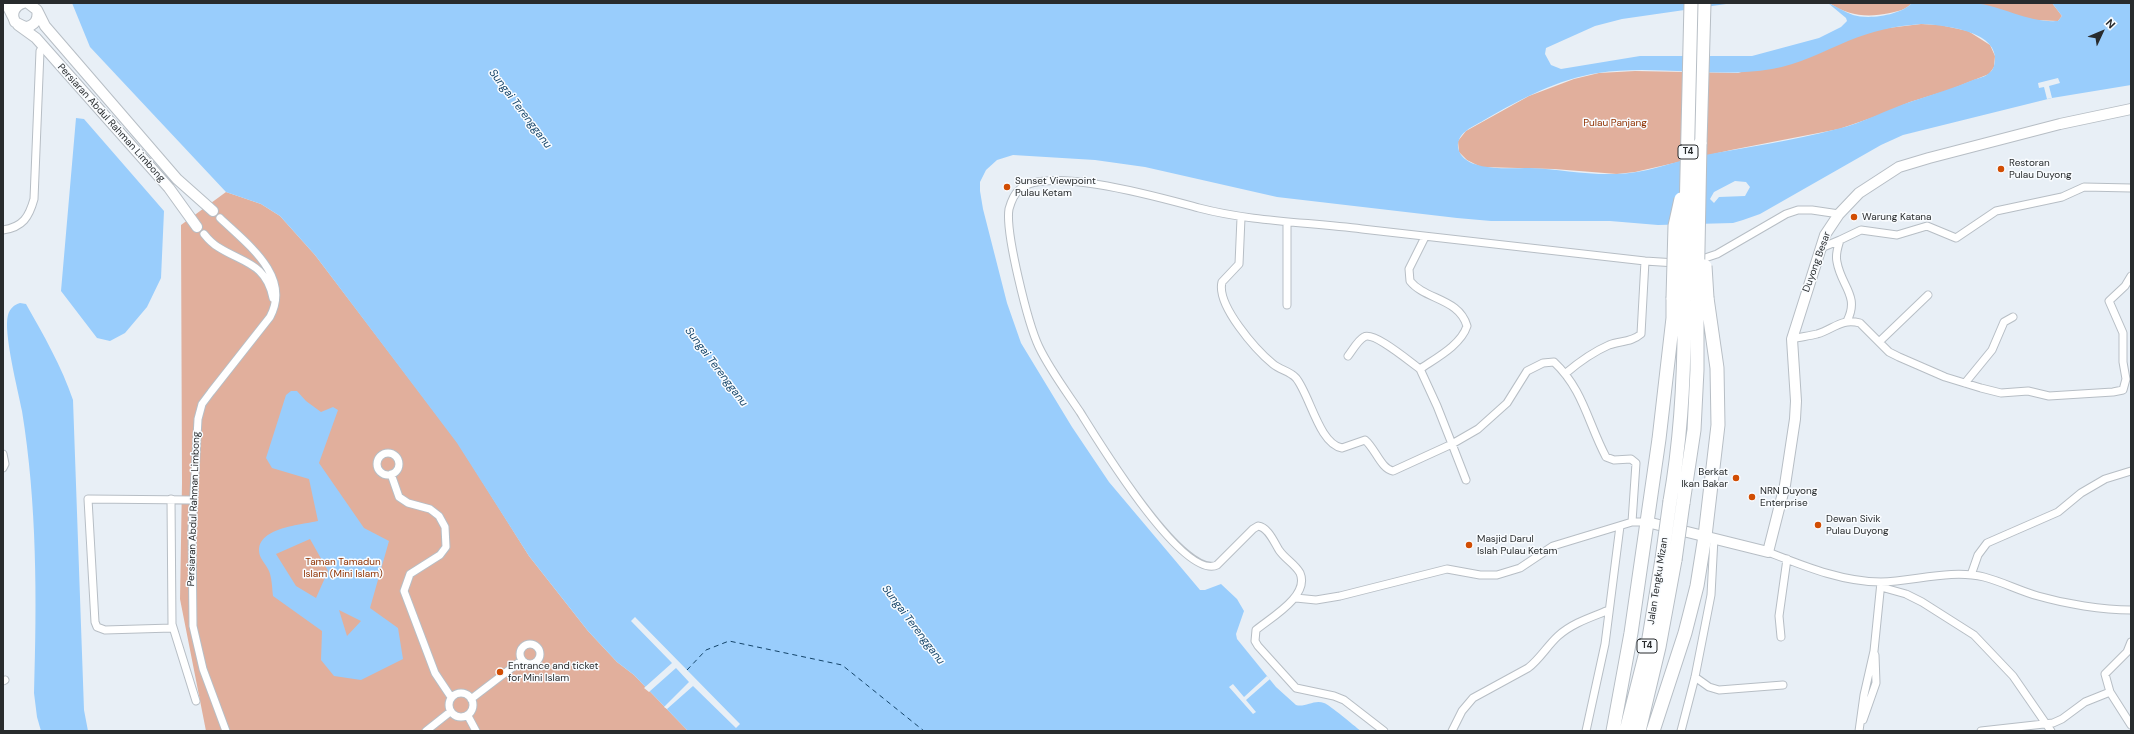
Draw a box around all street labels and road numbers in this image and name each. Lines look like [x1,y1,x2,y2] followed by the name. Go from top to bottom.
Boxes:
[55,61,167,185] street label: Persiaran Abdul Rahman Limbong
[1678,145,1698,159] road number: T4
[1801,230,1833,294] street label: Duyong Besar
[185,431,203,587] street label: Persiaran Abdul Rahman Limbong
[1645,536,1671,626] street label: Jalan Tengku Mizan
[1637,639,1657,653] road number: T4

